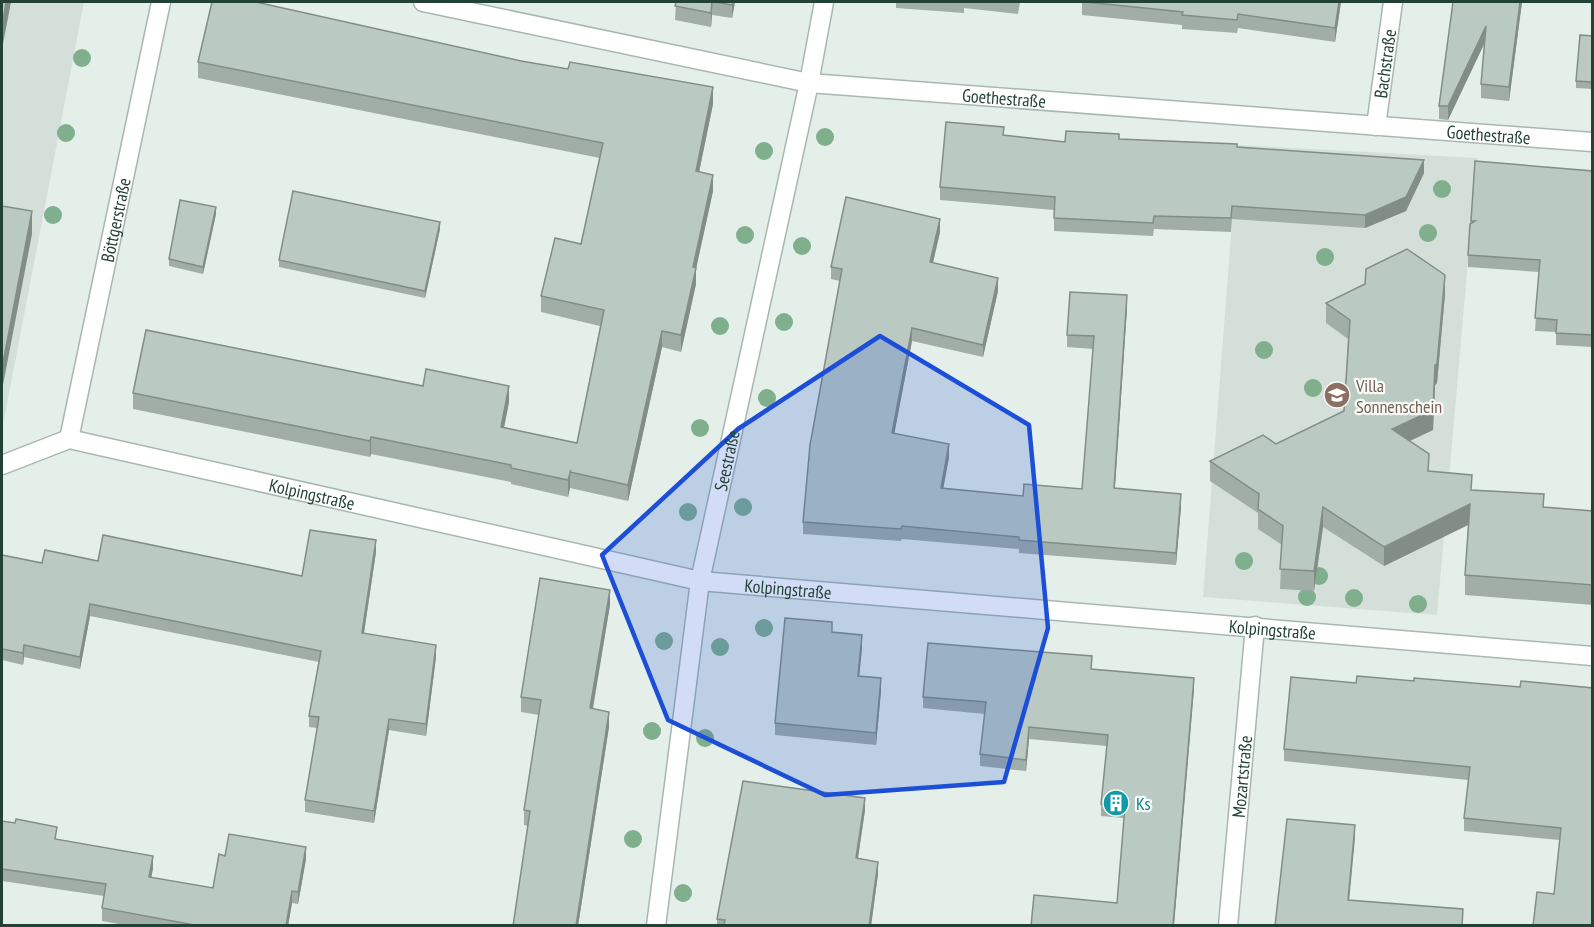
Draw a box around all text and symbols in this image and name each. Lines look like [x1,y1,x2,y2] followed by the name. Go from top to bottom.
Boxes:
[1368,28,1401,100] street label: Bachstraße
[961,83,1047,112] street label: Goethestraße
[1446,120,1531,149] street label: Goethestraße
[95,176,135,264] street label: Böttgerstraße
[1355,374,1442,418] place label: Villa Sonnenschein
[1322,380,1352,410] school or university icon: Villa Sonnenschein
[708,428,744,493] street label: Seestraße
[267,473,357,514] street label: Kolpingstraße
[744,573,832,604] street label: Kolpingstraße
[1228,614,1317,644] street label: Kolpingstraße
[1226,735,1257,819] street label: Mozartstraße
[1101,788,1131,818] building icon: Ks
[1136,792,1151,815] place label: Ks

